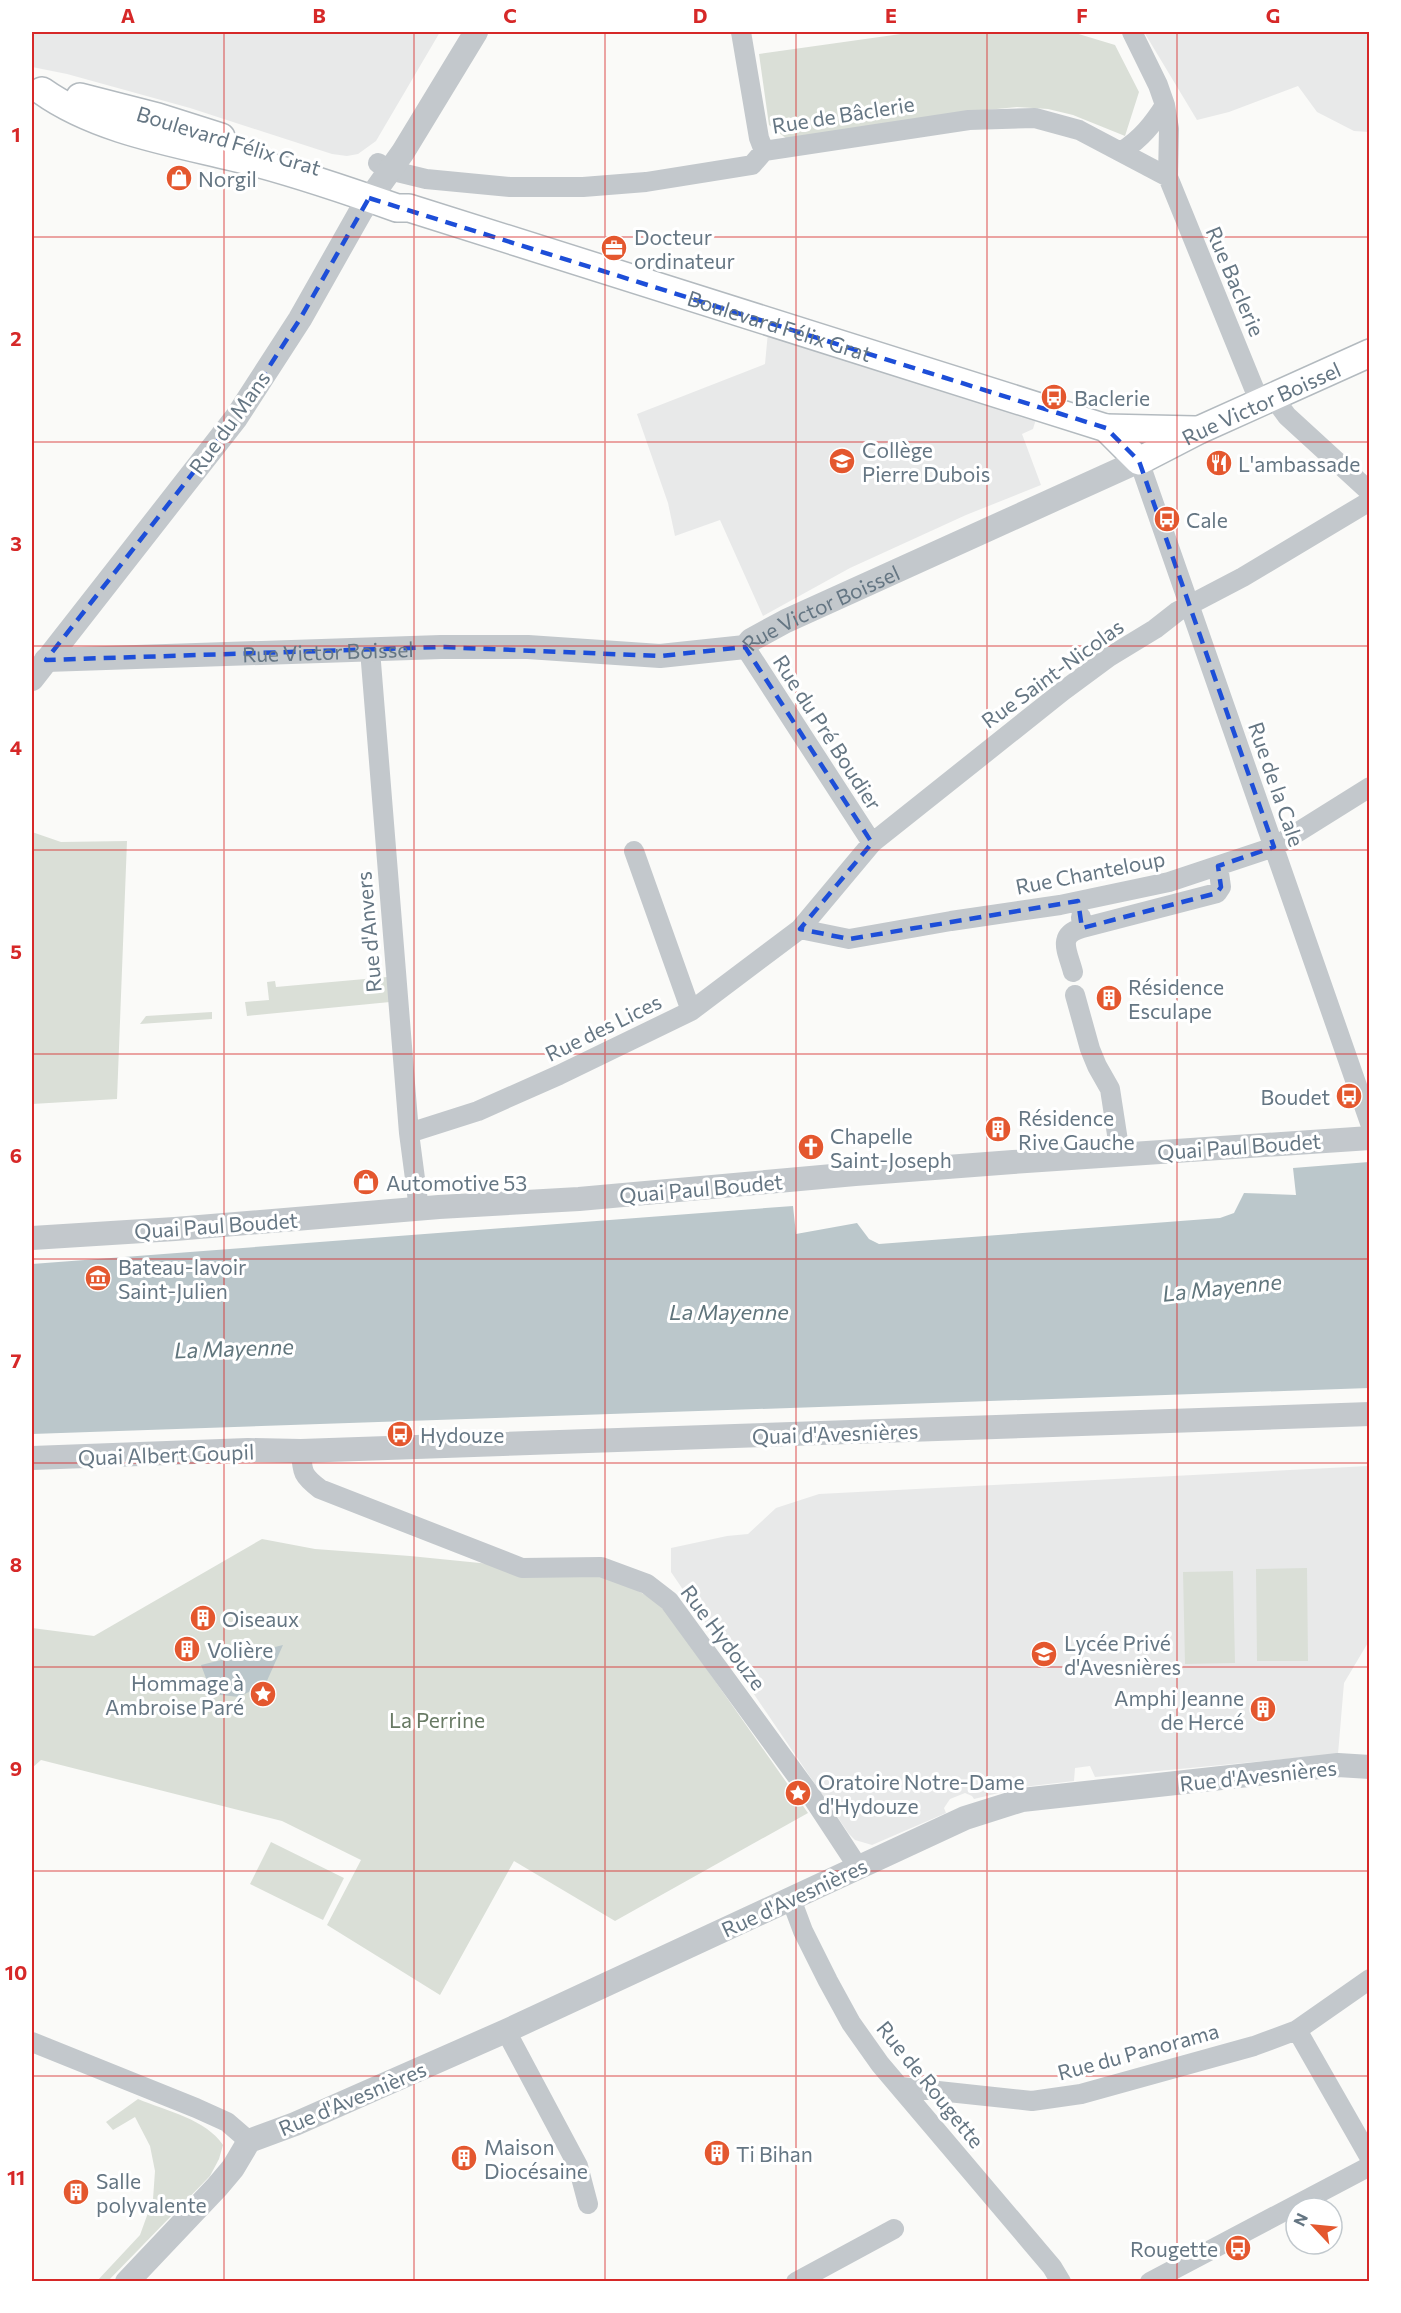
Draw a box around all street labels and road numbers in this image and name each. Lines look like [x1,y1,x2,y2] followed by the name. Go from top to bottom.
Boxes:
[770,90,916,138] street label: Rue de Bâclerie
[134,100,324,180] street label: Boulevard Félix Grat
[1202,222,1270,340] street label: Rue Baclerie
[685,284,875,366] street label: Boulevard Félix Grat
[1177,356,1344,449] street label: Rue Victor Boissel
[183,366,275,478] street label: Rue du Mans
[736,559,903,655] street label: Rue Victor Boissel
[976,613,1128,733] street label: Rue Saint-Nicolas
[242,635,414,666] street label: Rue Victor Boissel
[769,650,887,814] street label: Rue du Pré Boudier
[1244,718,1310,850] street label: Rue de la Cale
[1013,845,1167,899] street label: Rue Chanteloup
[350,870,386,994] street label: Rue d'Anvers
[541,988,665,1066] street label: Rue des Lices
[1156,1128,1322,1164] street label: Quai Paul Boudet
[618,1168,784,1208] street label: Quai Paul Boudet
[133,1207,299,1243] street label: Quai Paul Boudet
[751,1418,919,1448] street label: Quai d'Avesnières
[77,1438,255,1470] street label: Quai Albert Goupil
[676,1580,772,1694] street label: Rue Hydouze
[1178,1754,1338,1796] street label: Rue d'Avesnières
[717,1852,871,1942] street label: Rue d'Avesnières
[872,2016,990,2152] street label: Rue de Rougette
[1055,2017,1221,2085] street label: Rue du Panorama
[274,2056,430,2140] street label: Rue d'Avesnières

